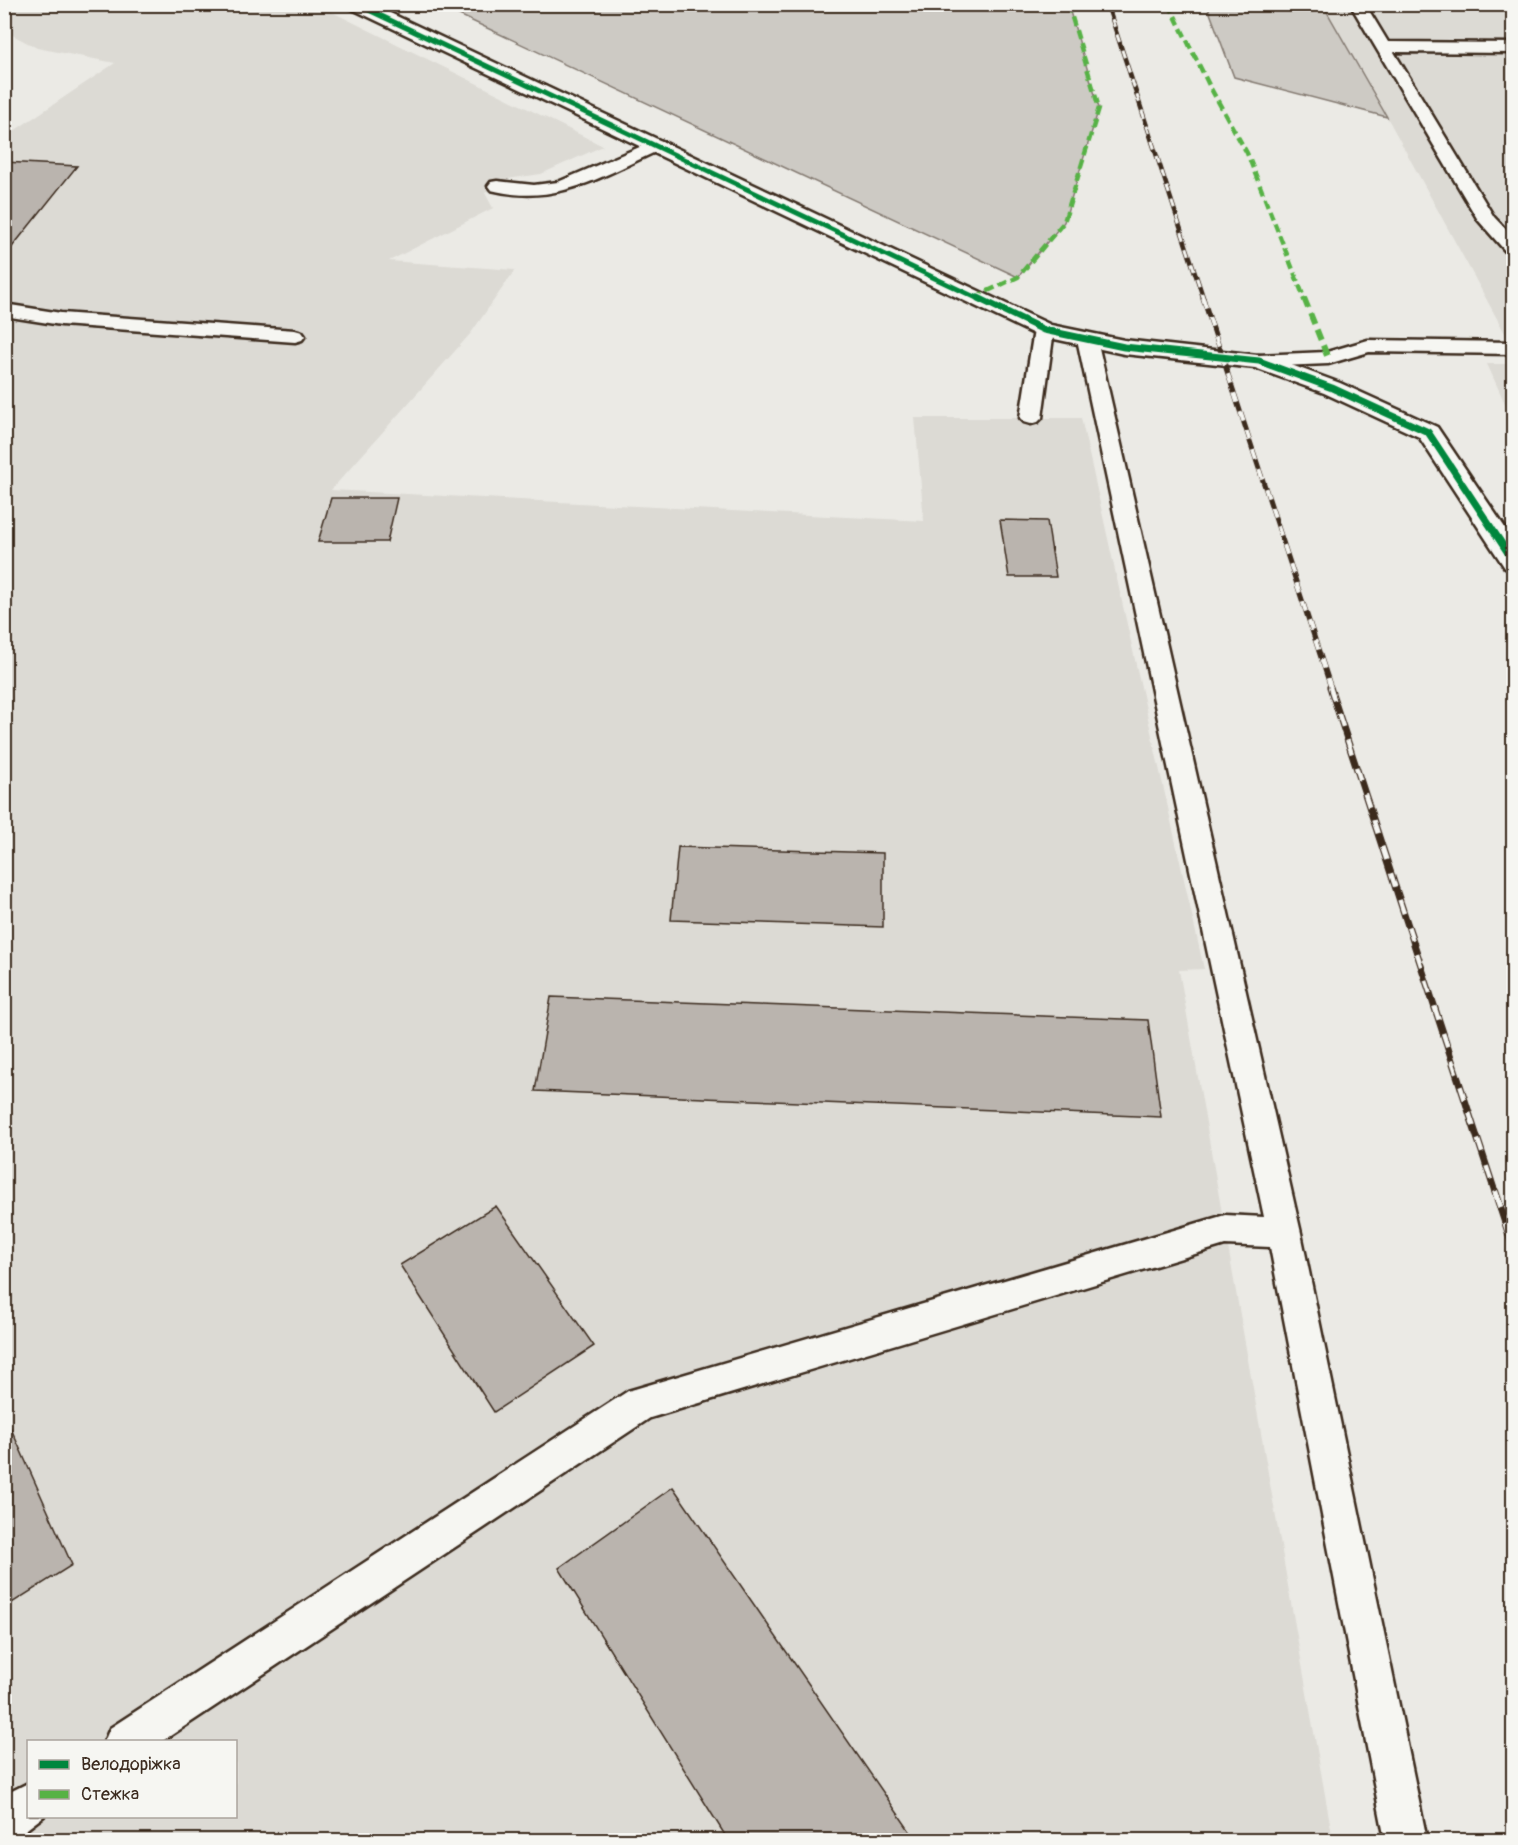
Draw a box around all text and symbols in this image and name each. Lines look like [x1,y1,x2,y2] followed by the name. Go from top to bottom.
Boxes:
[27,1740,237,1818] legend
[81,1753,181,1776] text: Велодоріжка
[81,1783,139,1806] text: Стежка

